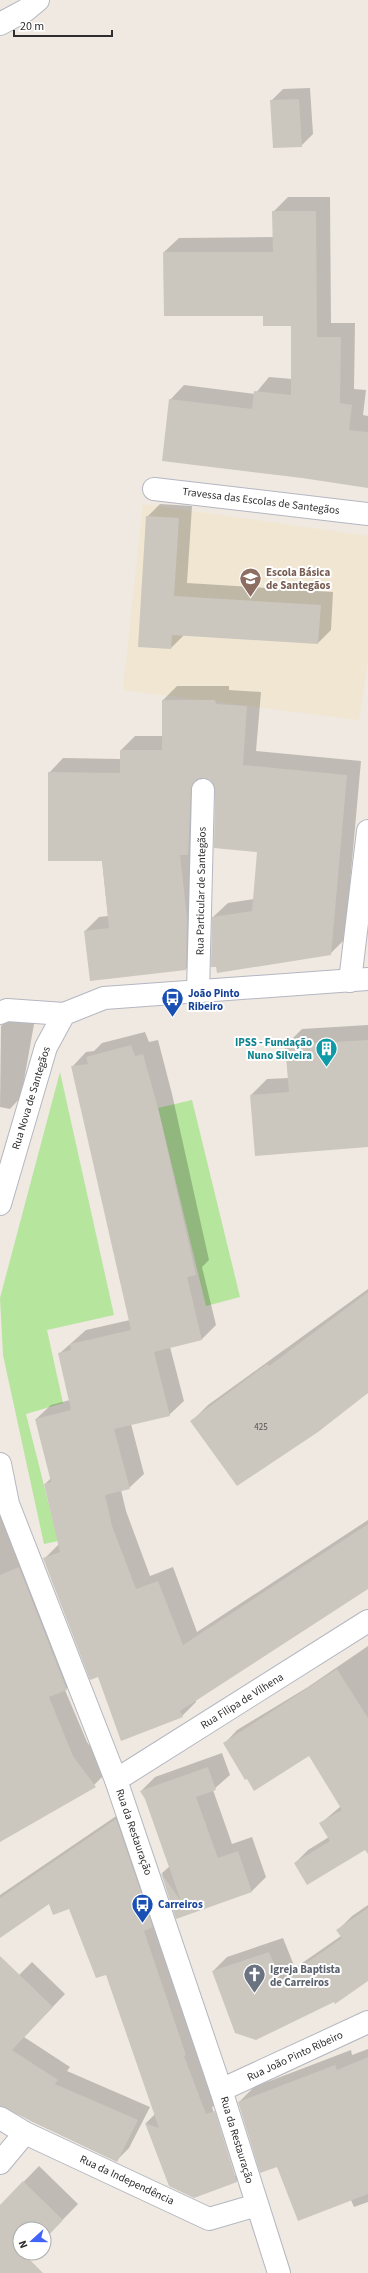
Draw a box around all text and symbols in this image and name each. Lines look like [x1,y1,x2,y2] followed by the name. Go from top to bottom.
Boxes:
[14,12,112,38] scale bar
[20,18,44,35] text: 20 m
[182,484,341,518] street label: Travessa das Escolas de Santegãos
[237,565,263,598] school or university icon: Escola Básica de Santegãos
[266,565,331,593] place label: Escola Básica de Santegãos
[192,826,210,955] street label: Rua Particular de Santegãos
[160,986,186,1019] bus stop icon: João Pinto Ribeiro
[188,986,240,1014] place label: João Pinto Ribeiro
[235,1035,312,1063] place label: IPSS - Fundação Nuno Silveira
[314,1035,340,1068] building icon: IPSS - Fundação Nuno Silveira
[8,1044,54,1151] street label: Rua Nova de Santegãos
[254,1421,268,1434] house number: 425
[198,1669,286,1733] street label: Rua Filipa de Vilhena
[112,1787,156,1877] street label: Rua da Restauração
[130,1891,156,1924] bus stop icon: Carreiros
[158,1897,203,1912] place label: Carreiros
[241,1962,267,1995] church icon: Igreja Baptista de Carreiros
[270,1962,341,1990] place label: Igreja Baptista de Carreiros
[245,2027,345,2085] street label: Rua João Pinto Ribeiro
[217,2095,257,2185] street label: Rua da Restauração
[77,2151,177,2209] street label: Rua da Independência
[12,2221,52,2261] north arrow
[15,2238,31,2251] text: N

